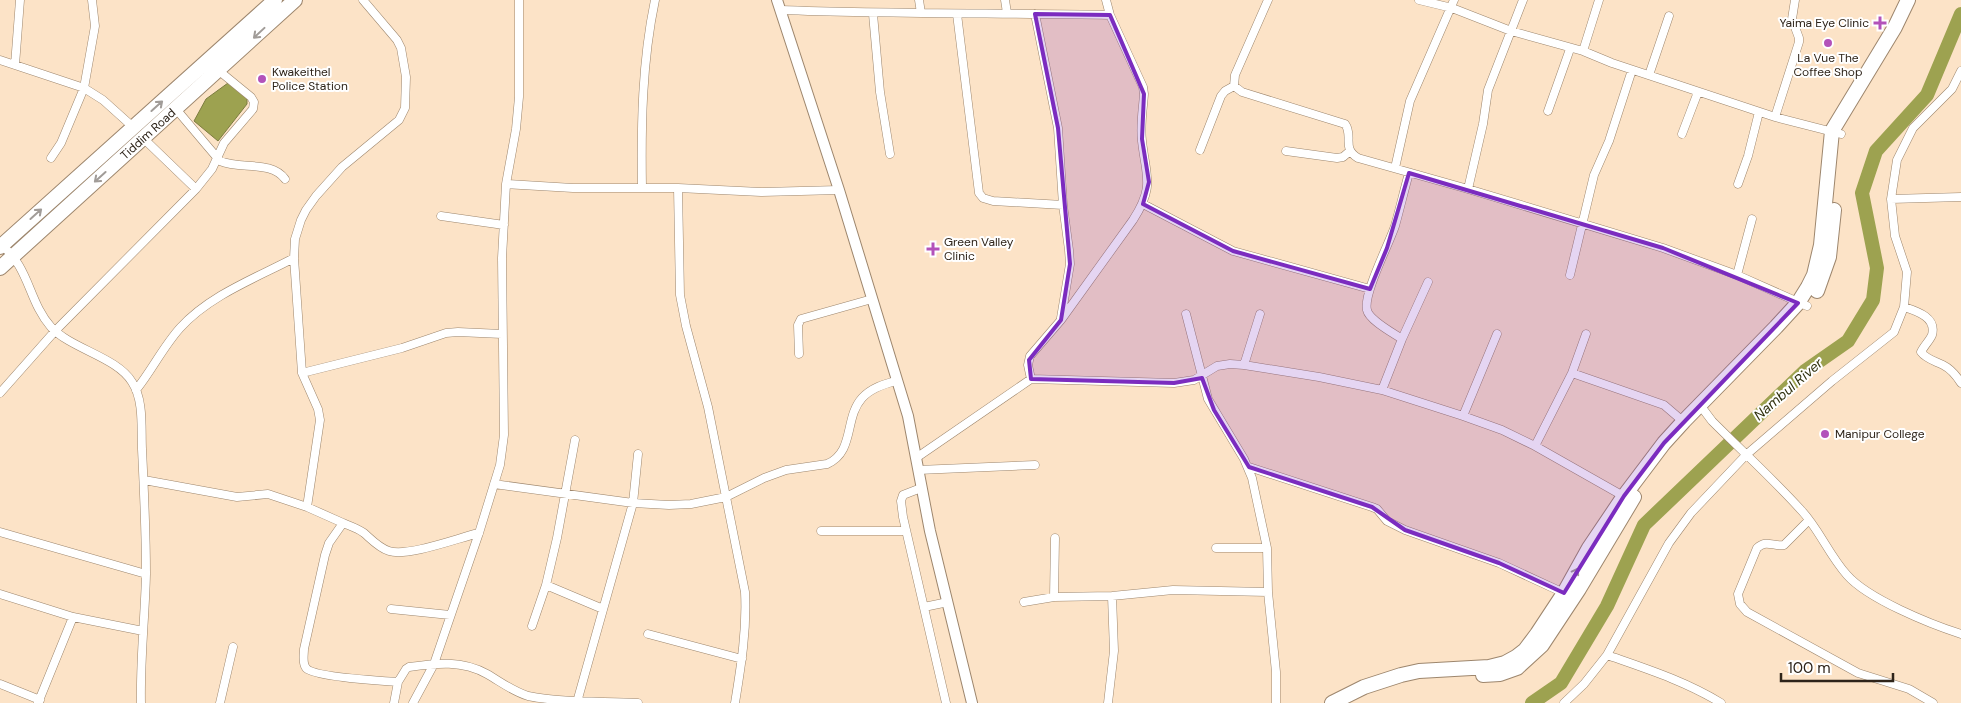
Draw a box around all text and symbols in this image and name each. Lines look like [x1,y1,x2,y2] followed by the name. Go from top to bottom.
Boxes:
[1779,15,1869,31] place label: Yaima Eye Clinic
[1873,16,1887,30] marker: Yaima Eye Clinic
[253,27,266,39] one-way arrow
[1822,37,1834,49] marker: La Vue The Coffee Shop
[1794,50,1862,80] place label: La Vue The Coffee Shop
[272,64,348,94] place label: Kwakeithel Police Station
[256,73,268,85] marker: Kwakeithel Police Station
[150,100,163,112] one-way arrow
[117,105,179,163] street label: Tiddim Road
[93,171,106,183] one-way arrow
[30,208,43,220] one-way arrow
[944,234,1014,264] place label: Green Valley Clinic
[926,242,940,256] marker: Green Valley Clinic
[1750,354,1827,424] water label: Nambul River
[1835,426,1925,442] place label: Manipur College
[1819,428,1831,440] marker: Manipur College
[1569,567,1579,582] one-way arrow
[1781,650,1894,682] scale bar
[1788,658,1831,678] text: 100 m

